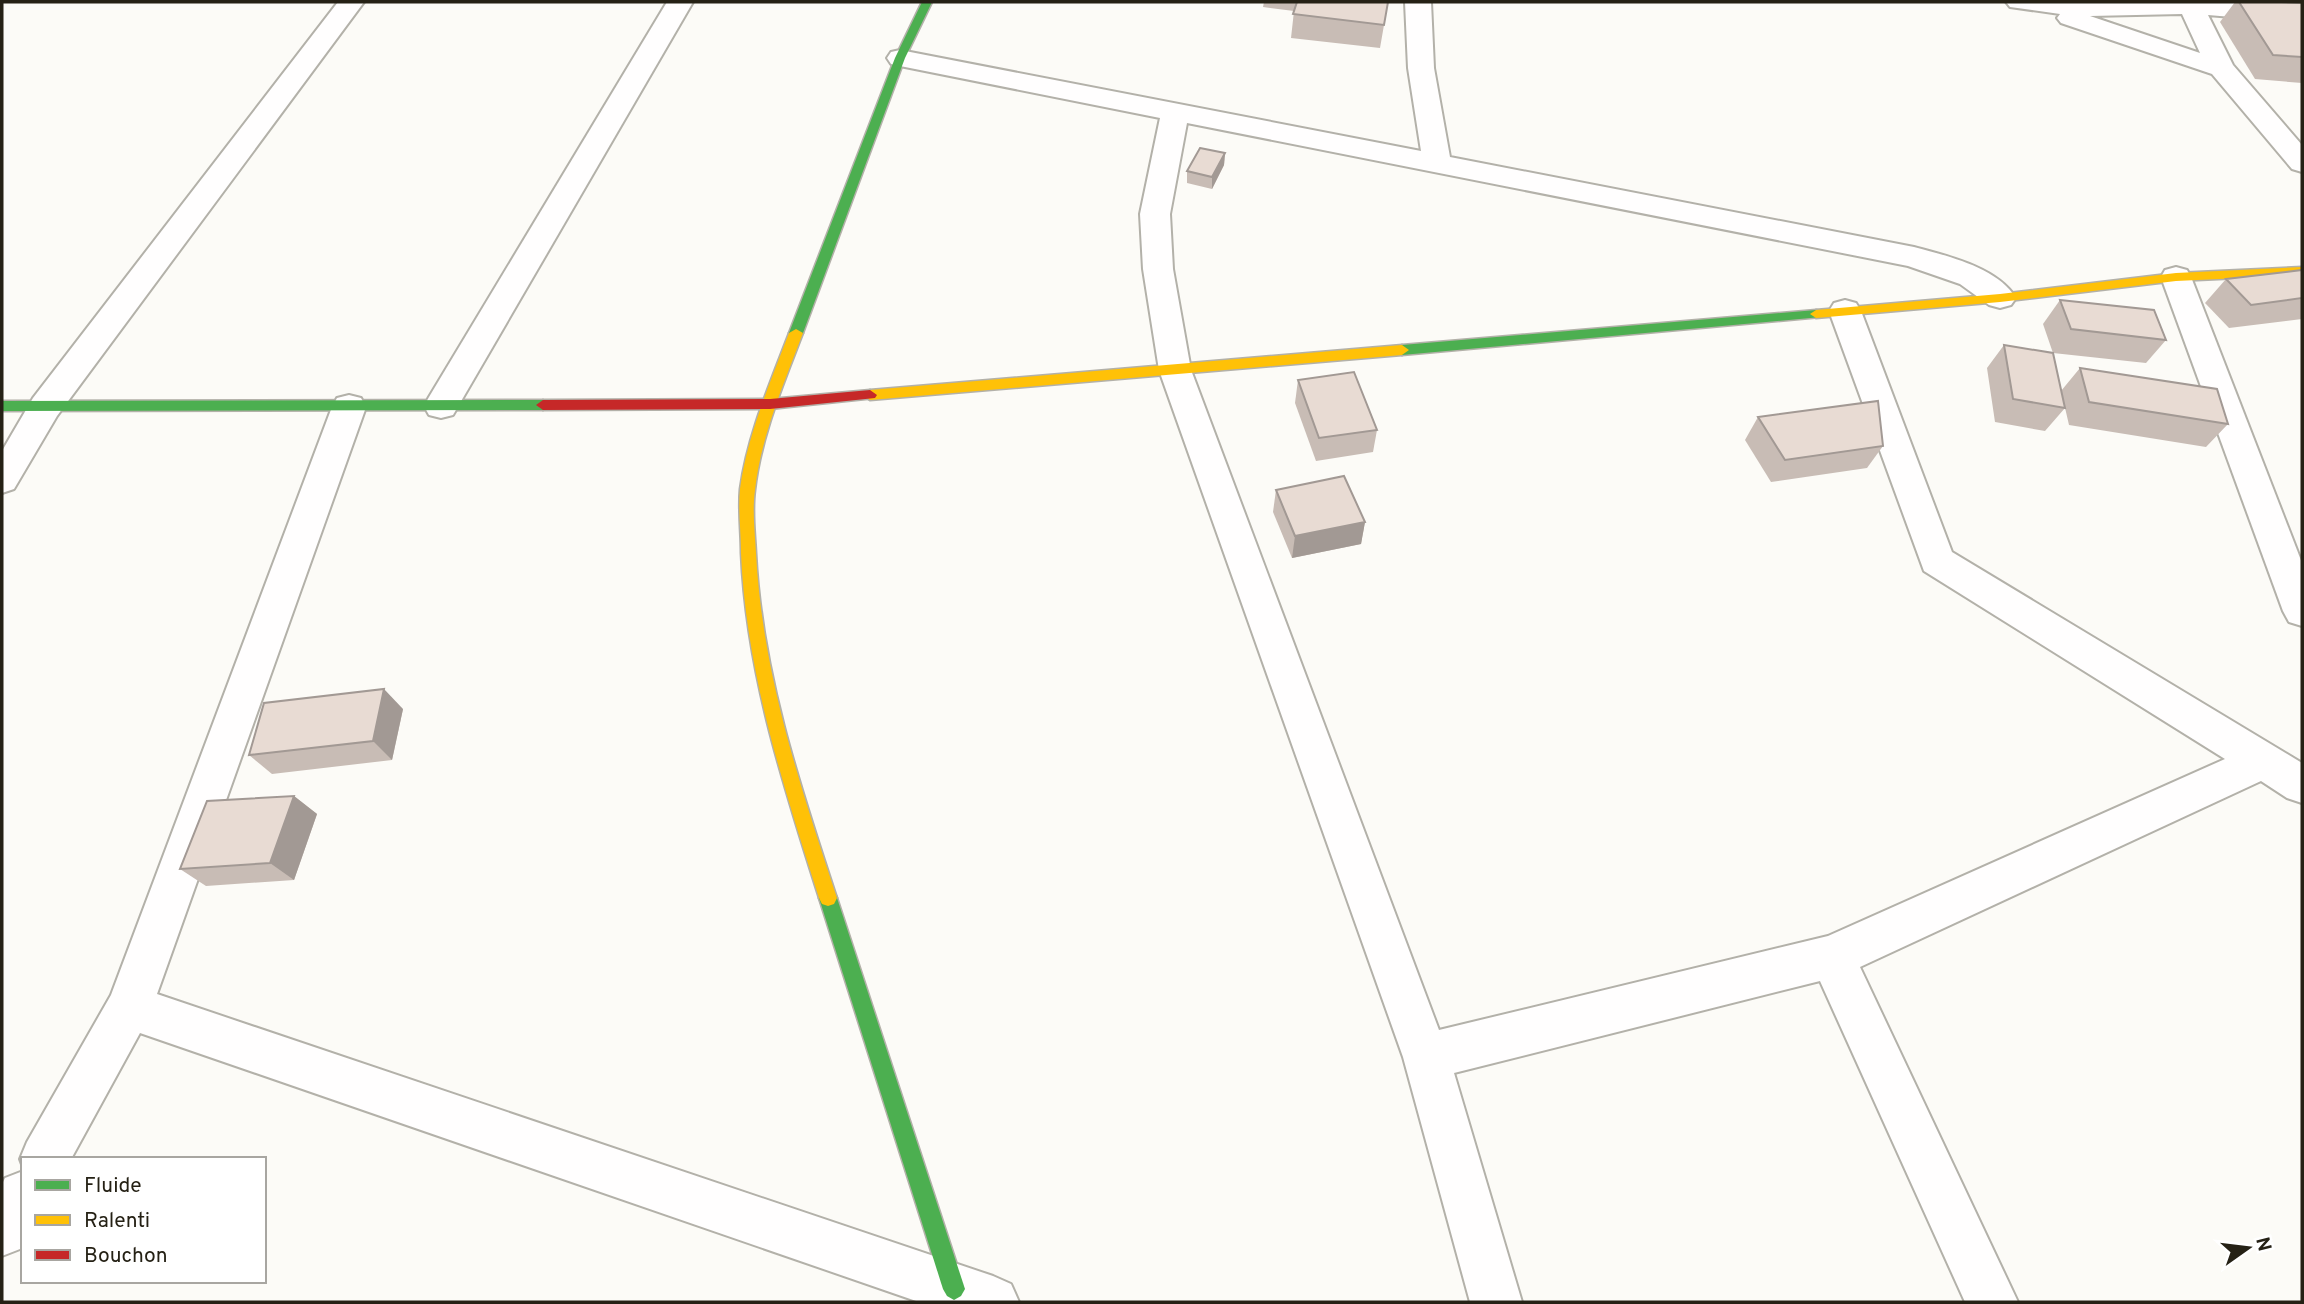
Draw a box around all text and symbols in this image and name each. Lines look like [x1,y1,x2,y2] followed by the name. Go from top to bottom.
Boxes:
[21,1157,266,1283] legend
[84,1173,142,1200] text: Fluide
[84,1208,150,1235] text: Ralenti
[2213,1213,2283,1283] north arrow
[2249,1235,2276,1254] text: N
[84,1243,167,1270] text: Bouchon

